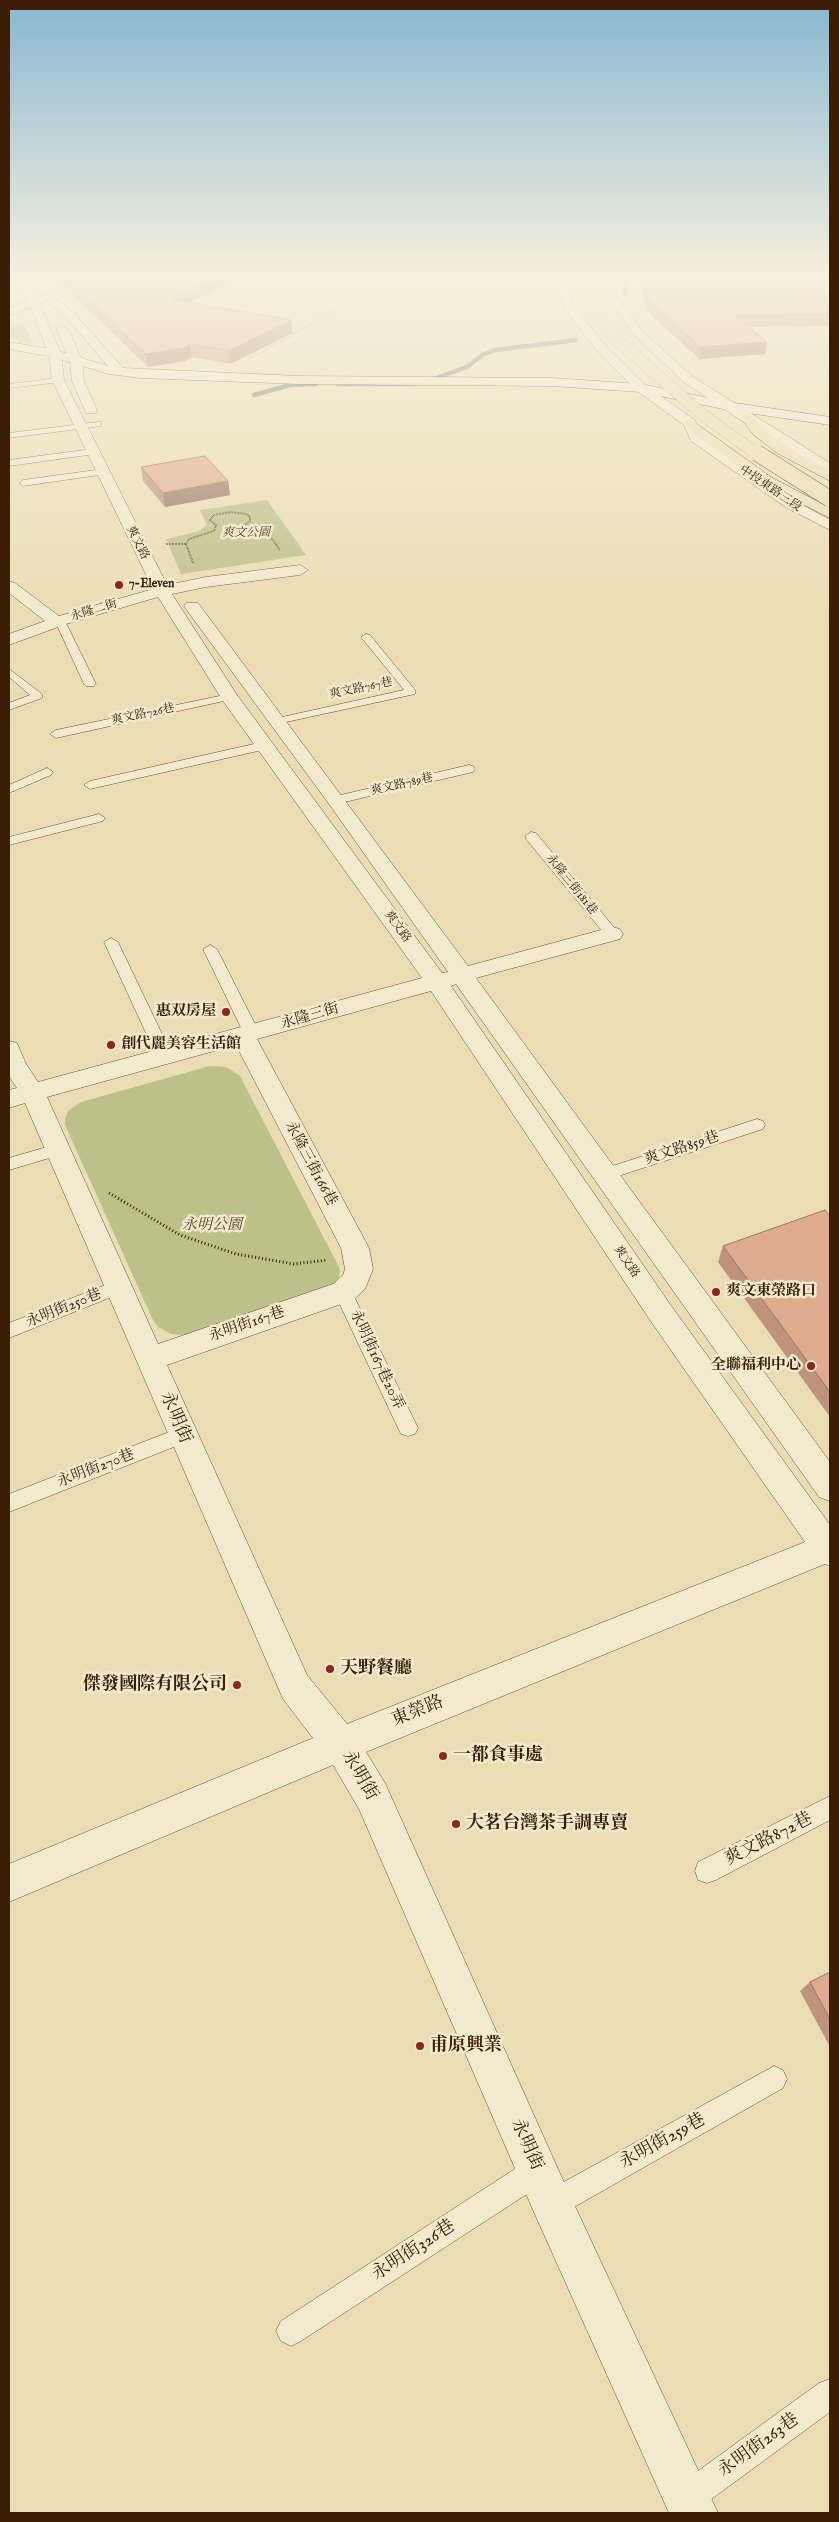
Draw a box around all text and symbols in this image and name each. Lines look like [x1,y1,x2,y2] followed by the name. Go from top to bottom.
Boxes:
[736,463,804,515] street label: 中投東路三段
[122,524,152,562] street label: 爽文路
[222,527,270,541] park label: 爽文公園
[129,578,174,592] place label: 7-Eleven
[113,579,125,591] marker: 7-Eleven
[69,597,119,625] street label: 永隆二街
[328,675,394,703] street label: 爽文路767巷
[110,701,176,729] street label: 爽文路726巷
[369,771,435,799] street label: 爽文路789巷
[542,852,600,918] street label: 永隆三街181巷
[381,908,413,946] street label: 爽文路
[279,1000,341,1034] street label: 永隆三街
[156,1003,216,1021] place label: 惠双房屋
[220,1006,232,1018] marker: 惠双房屋
[121,1036,241,1054] place label: 創代麗美容生活館
[105,1039,117,1051] marker: 創代麗美容生活館
[280,1119,340,1209] street label: 永隆三街166巷
[642,1128,722,1170] street label: 爽文路859巷
[182,1217,242,1235] park label: 永明公園
[610,1243,642,1281] street label: 爽文路
[726,1283,816,1301] place label: 爽文東榮路口
[24,1286,104,1332] street label: 永明街250巷
[710,1286,722,1298] marker: 爽文東榮路口
[207,1304,287,1346] street label: 永明街167巷
[345,1307,407,1413] street label: 永明街167巷20弄
[711,1357,801,1375] place label: 全聯福利中心
[805,1360,817,1372] marker: 全聯福利中心
[155,1389,195,1447] street label: 永明街
[55,1446,137,1492] street label: 永明街270巷
[340,1658,412,1680] place label: 天野餐廳
[324,1663,336,1675] marker: 天野餐廳
[83,1674,227,1696] place label: 傑發國際有限公司
[231,1679,243,1691] marker: 傑發國際有限公司
[389,1692,447,1732] street label: 東榮路
[453,1745,543,1767] place label: 一都食事處
[336,1747,382,1805] street label: 永明街
[437,1750,449,1762] marker: 一都食事處
[721,1809,817,1871] street label: 爽文路872巷
[466,1813,628,1835] place label: 大茗台灣茶手調專賣
[450,1818,462,1830] marker: 大茗台灣茶手調專賣
[430,2035,502,2057] place label: 甫原興業
[414,2040,426,2052] marker: 甫原興業
[616,2110,710,2174] street label: 永明街259巷
[505,2116,547,2174] street label: 永明街
[368,2216,460,2286] street label: 永明街326巷
[714,2409,804,2483] street label: 永明街263巷

